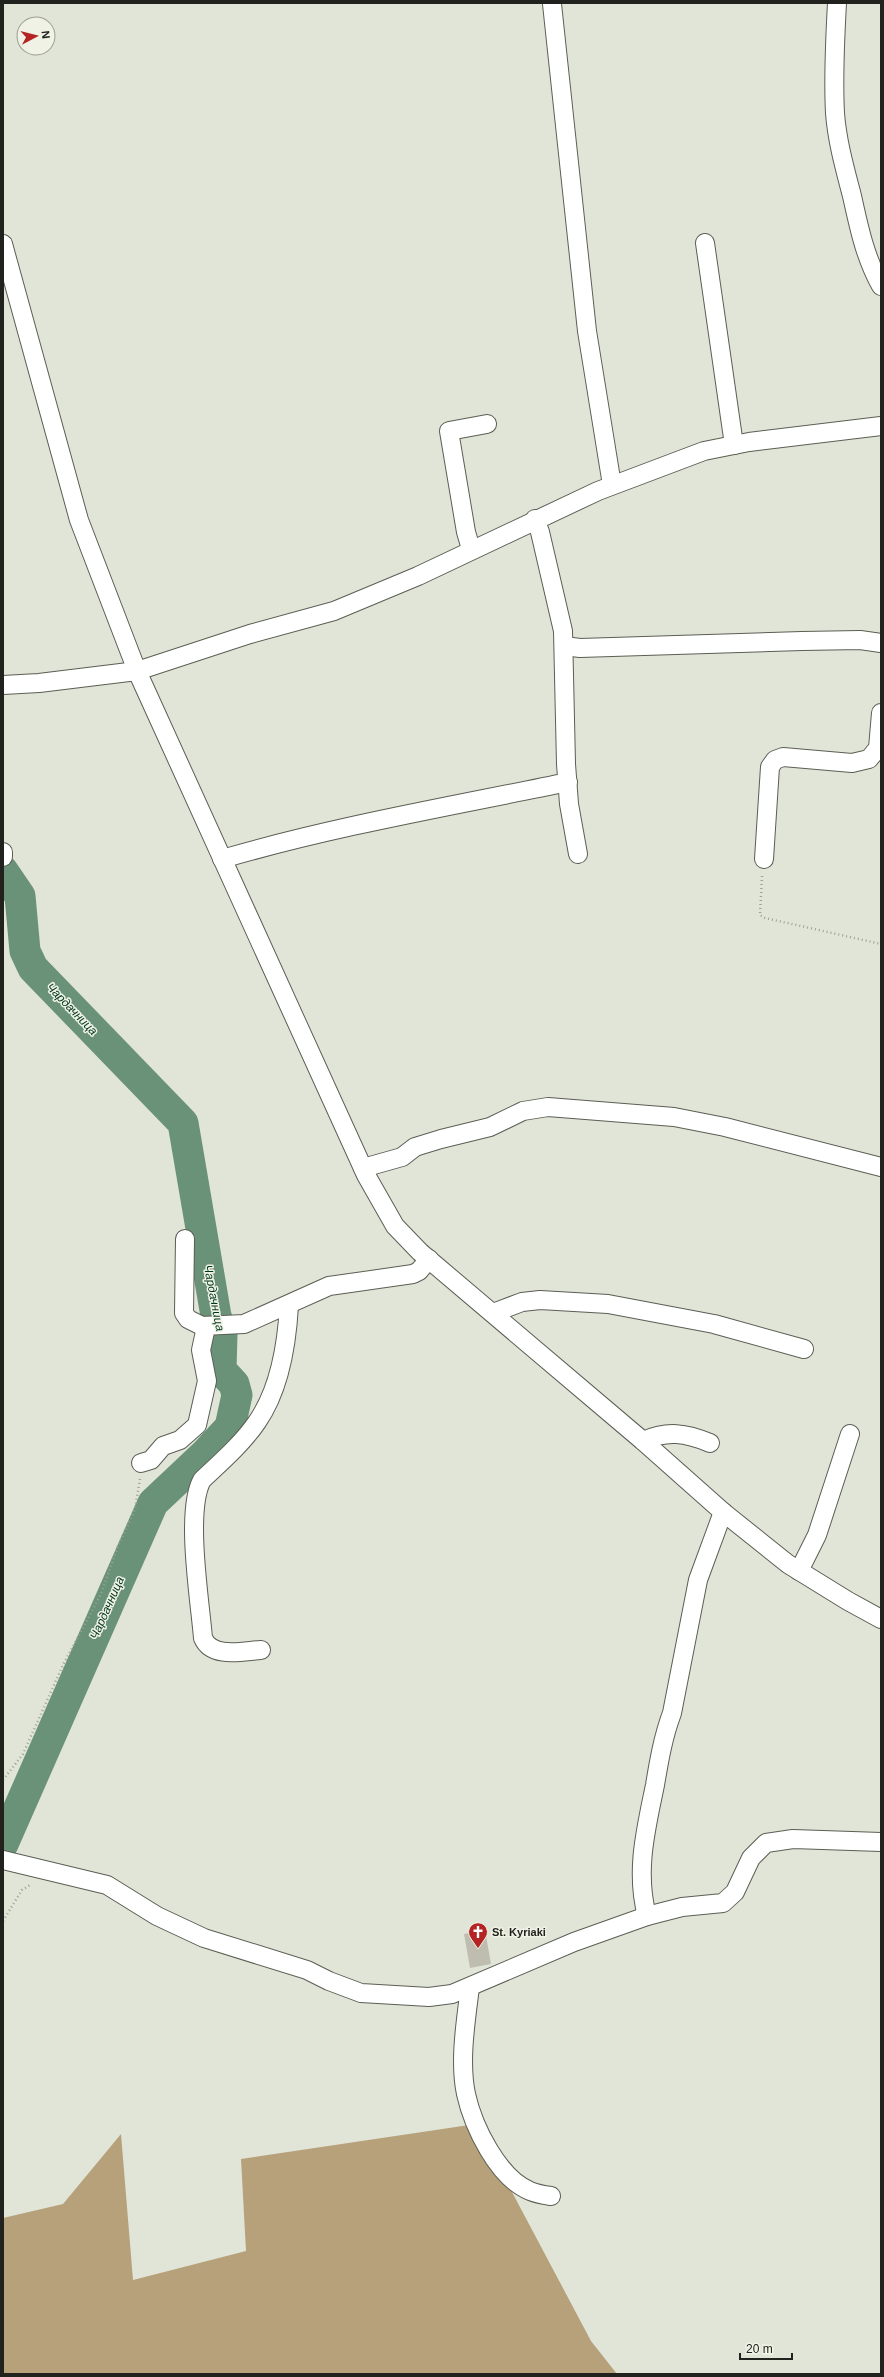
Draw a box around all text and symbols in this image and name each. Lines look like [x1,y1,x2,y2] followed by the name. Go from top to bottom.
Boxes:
[16,16,56,56] north arrow
[39,30,52,40] text: N
[44,980,101,1038] water label: Чардачница
[201,1264,227,1333] water label: Чардачница
[87,1574,127,1641] water label: Чардачница
[467,1921,489,1949] church icon: St. Kyriaki
[492,1926,546,1938] place label: St. Kyriaki
[740,2335,792,2361] scale bar
[746,2342,773,2356] text: 20 m

